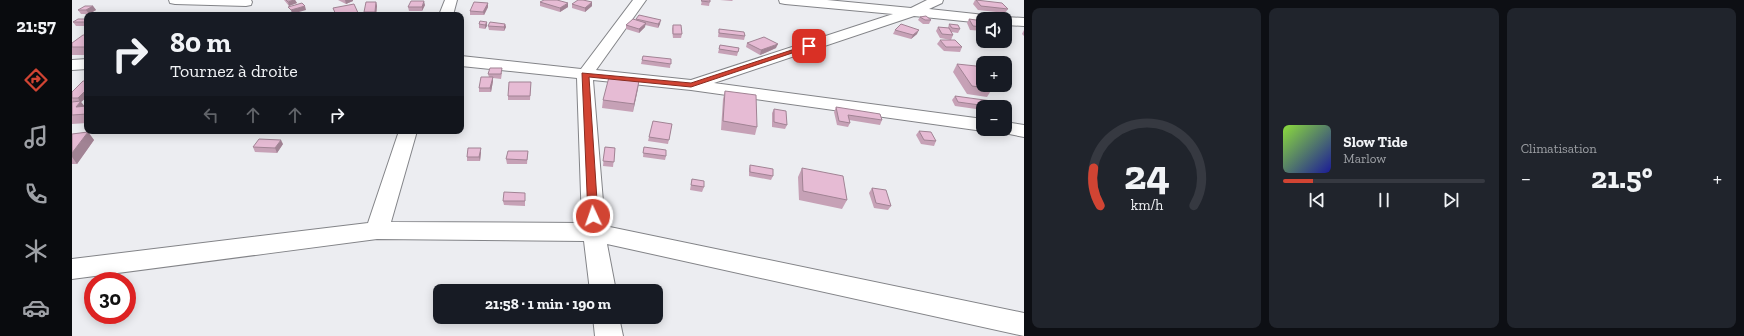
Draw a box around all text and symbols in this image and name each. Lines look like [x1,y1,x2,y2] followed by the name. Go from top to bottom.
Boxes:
[976,12,1012,136] map controls
[976,12,1012,48] button: sound
[16,15,56,37] text: 21:57
[170,26,231,59] text: 80 m
[104,28,156,80] icon: right
[792,29,826,63] pin
[798,35,820,57] icon: arrive
[976,56,1012,92] button: +
[170,60,298,82] text: Tournez à droite
[22,66,50,94] icon: directions
[976,100,1012,136] button: −
[200,104,222,126] icon: left
[242,104,264,126] icon: ahead
[284,104,306,126] icon: ahead
[326,104,348,126] icon: right
[22,123,50,151] icon: music
[1343,133,1408,151] text: Slow Tide
[1521,141,1597,156] text: Climatisation
[1124,150,1170,200] text: 24
[1343,151,1386,166] text: Marlow
[1591,160,1653,196] text: 21.5°
[1521,165,1531,192] text: −
[1713,165,1722,192] text: +
[22,180,50,208] icon: phone
[1306,189,1328,211] icon: previous
[1373,189,1395,211] icon: pause
[1440,189,1462,211] icon: next
[572,195,614,237] position arrow
[1130,197,1163,214] text: km/h
[22,237,50,265] icon: climate
[84,272,136,324] speed limit sign: 30
[22,294,50,322] icon: car
[485,295,611,313] text: 21:58 · 1 min · 190 m

